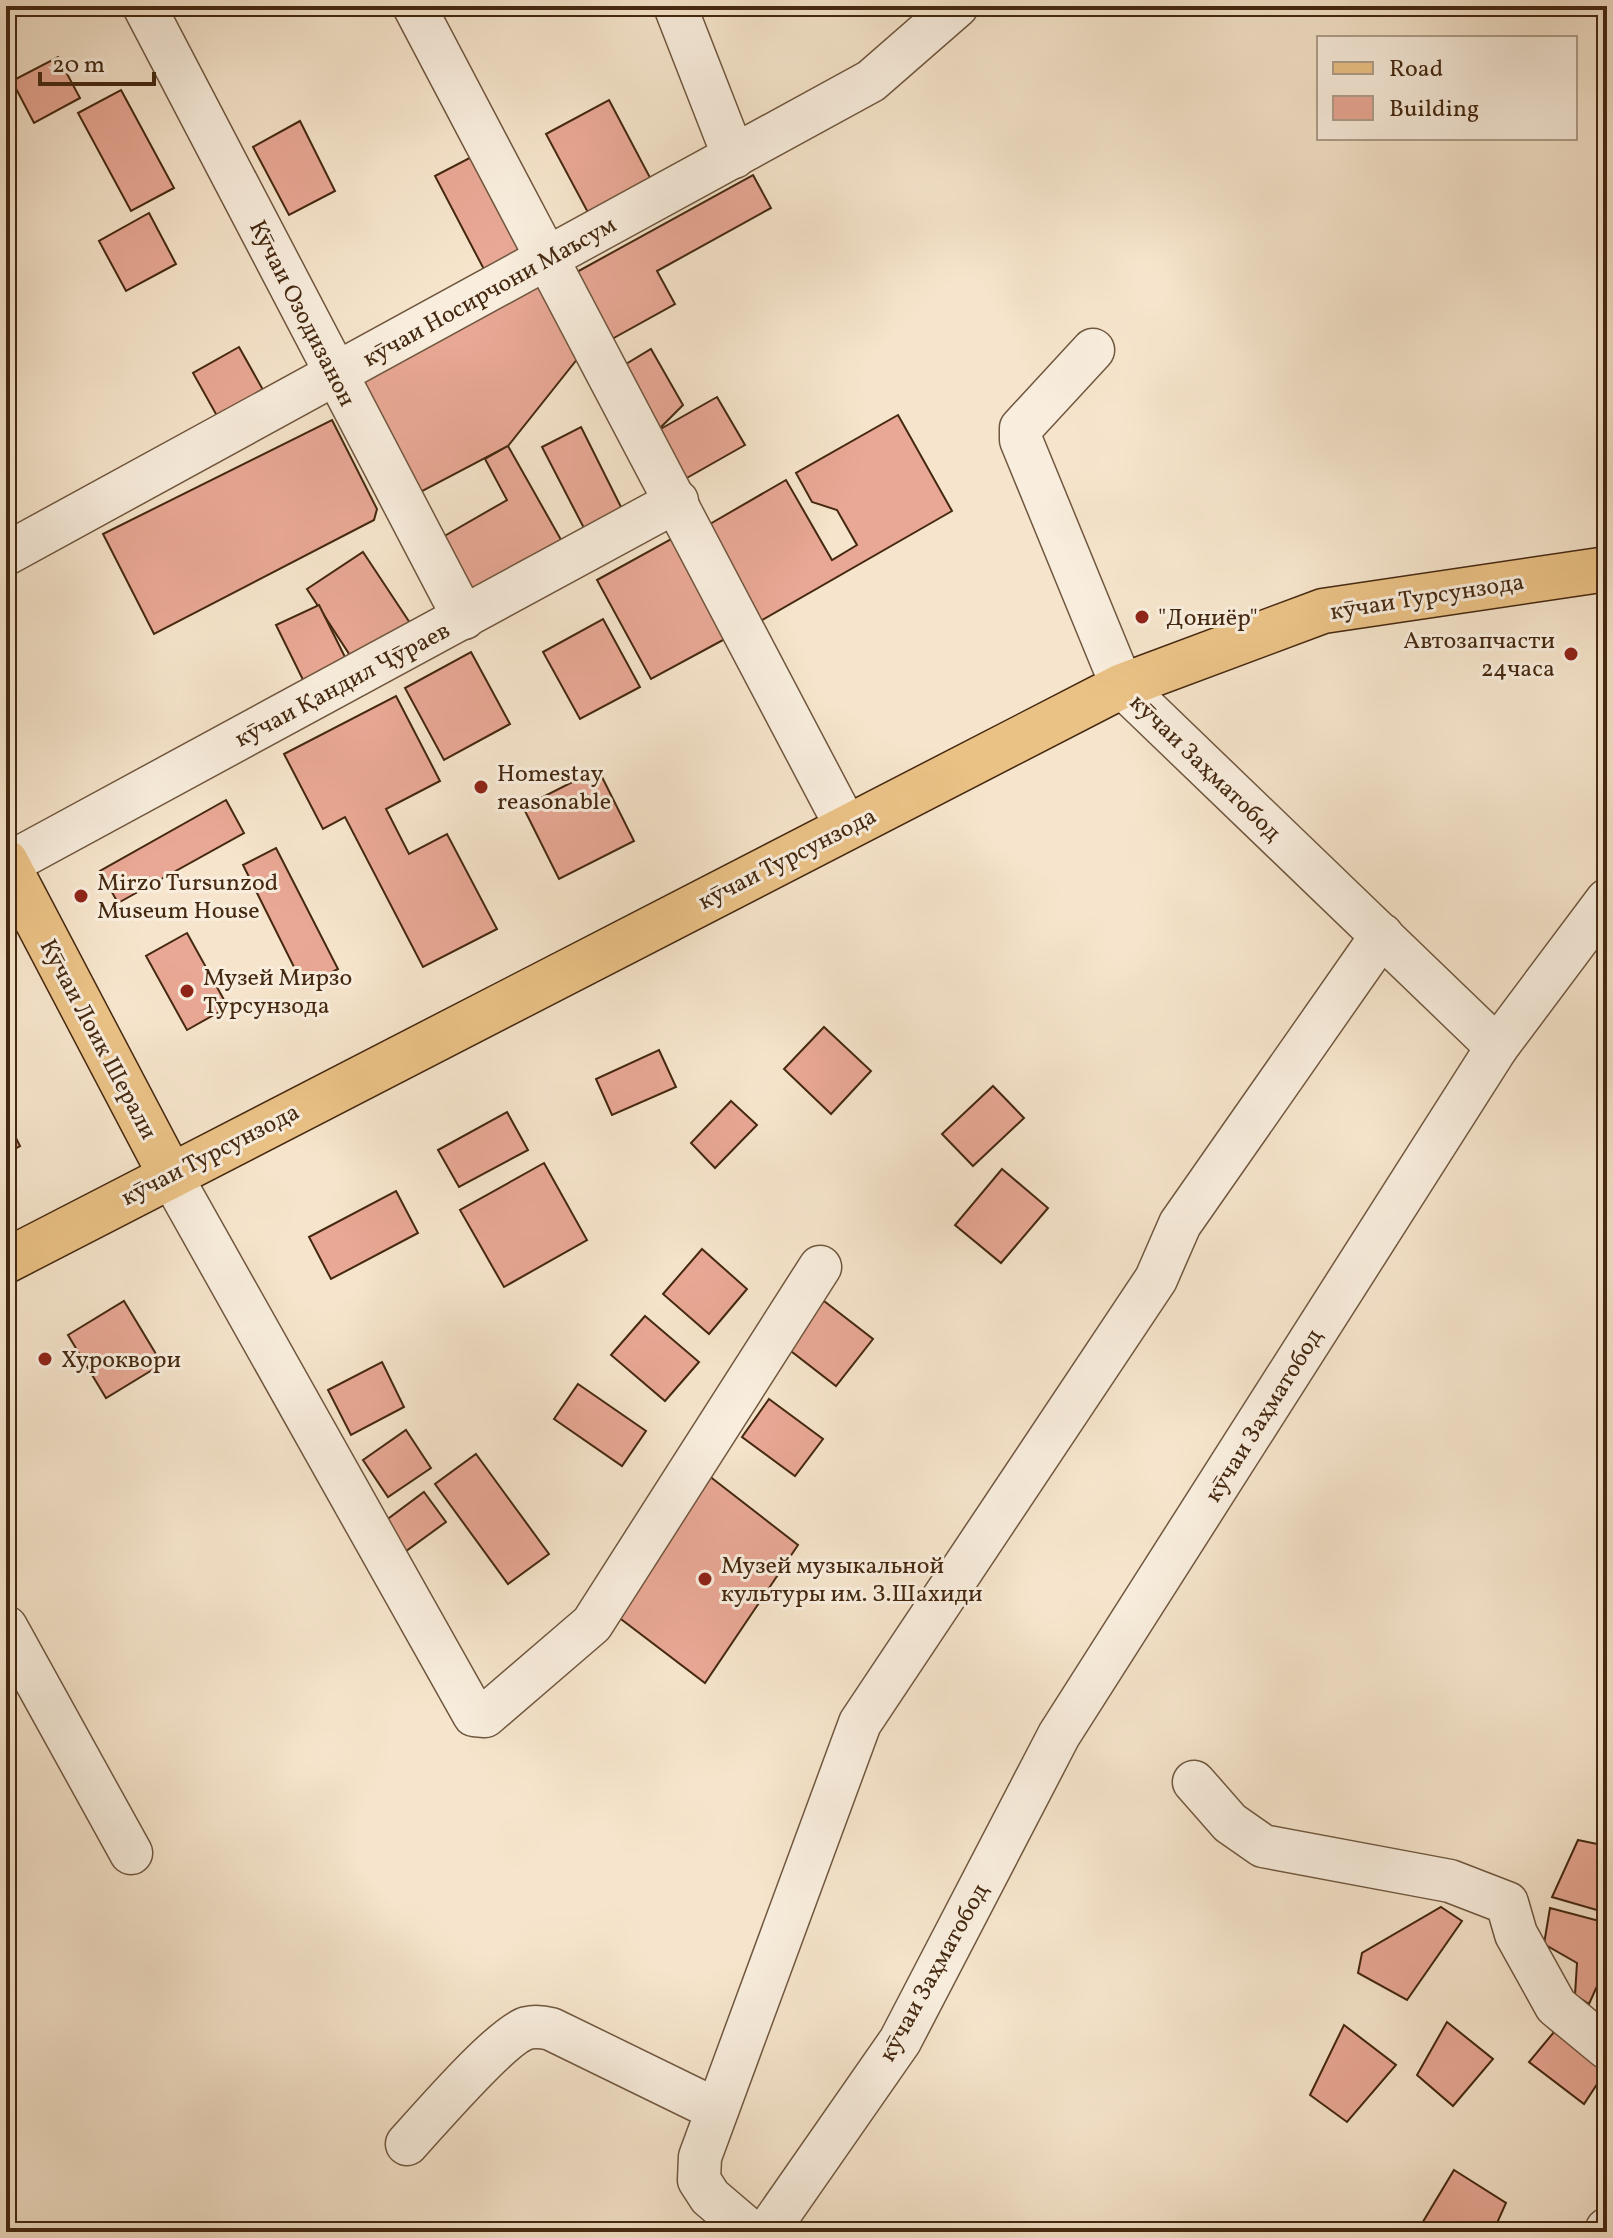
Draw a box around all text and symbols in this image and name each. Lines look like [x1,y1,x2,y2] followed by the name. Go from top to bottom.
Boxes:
[40,36,154,86] scale bar
[1317,36,1577,140] legend
[52,49,105,83] text: 20 m
[1389,53,1443,87] text: Road
[1389,93,1479,127] text: Building
[357,209,623,377] street label: кӯчаи Носирчони Маъсум
[239,215,363,413] street label: Кӯчаи Озодизанон
[1328,566,1527,630] street label: кӯчаи Турсунзода
[1158,602,1258,636] place label: "Дониёр"
[1133,608,1151,626] marker: "Дониёр"
[229,615,457,757] street label: кӯчаи Қандил Ҷӯраев
[1403,625,1555,687] place label: Автозапчасти 24часа
[1562,645,1580,663] marker: Автозапчасти 24часа
[1121,687,1288,850] street label: кӯчаи Заҳматобод
[497,758,611,820] place label: Homestay reasonable
[472,778,490,796] marker: Homestay reasonable
[693,800,883,919] street label: кӯчаи Турсунзода
[97,867,278,929] place label: Mirzo Tursunzod Museum House
[72,887,90,905] marker: Mirzo Tursunzod Museum House
[30,934,164,1146] street label: Кӯчаи Лоик Шерали
[203,962,352,1024] place label: Музей Мирзо Турсунзода
[178,982,196,1000] marker: Музей Мирзо Турсунзода
[116,1096,306,1215] street label: кӯчаи Турсунзода
[1197,1322,1332,1510] street label: кӯчаи Заҳматобод
[61,1344,181,1378] place label: Хуроквори
[36,1350,54,1368] marker: Хуроквори
[721,1550,983,1612] place label: Музей музыкальной культуры им. З.Шахиди
[696,1570,714,1588] marker: Музей музыкальной культуры им. З.Шахиди
[872,1877,998,2068] street label: кӯчаи Заҳматобод

